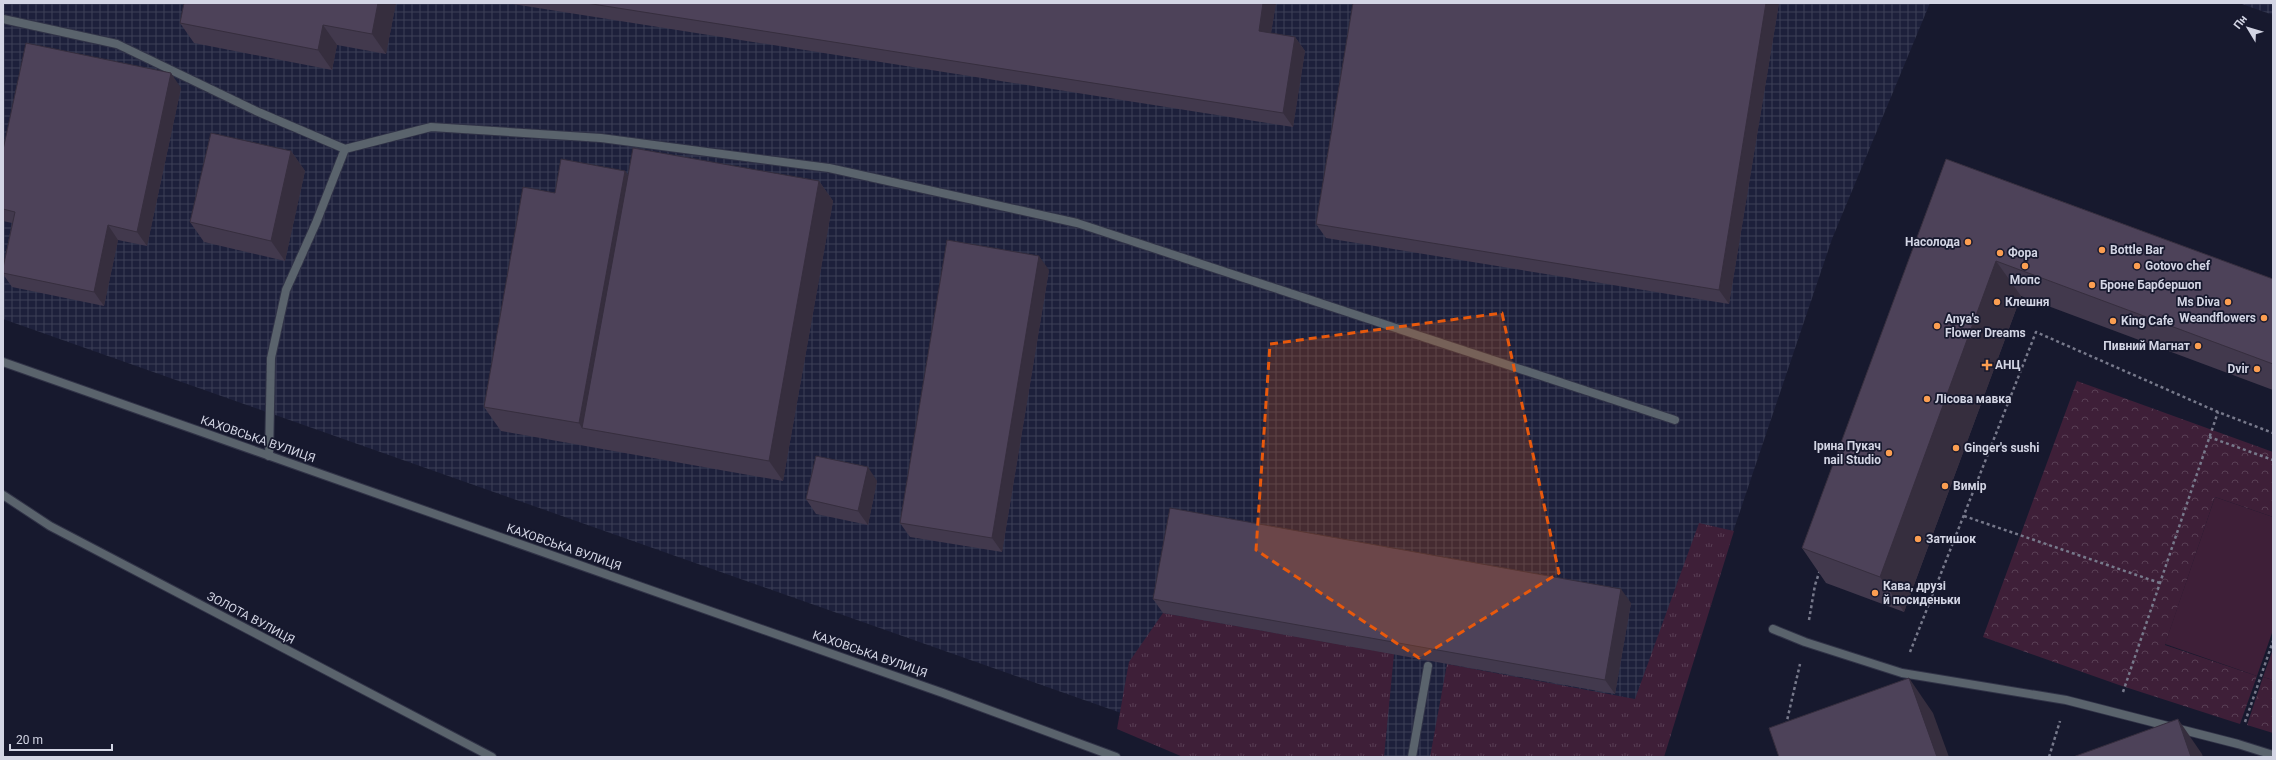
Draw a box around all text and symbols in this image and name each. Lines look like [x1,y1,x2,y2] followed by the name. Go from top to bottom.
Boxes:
[2228,8,2268,48] north arrow
[2231,13,2250,32] text: Пн
[1905,235,1961,249] place label: Насолода
[1963,237,1973,247] marker: Насолода
[2110,243,2164,257] place label: Bottle Bar
[2097,245,2107,255] marker: Bottle Bar
[2008,246,2038,260] place label: Фора
[1995,248,2005,258] marker: Фора
[2145,259,2211,273] place label: Gotovo chef
[2020,261,2030,271] marker: Мопс
[2132,261,2142,271] marker: Gotovo chef
[2010,273,2040,287] place label: Мопс
[2100,278,2202,292] place label: Броне Барбершоп
[2087,280,2097,290] marker: Броне Барбершоп
[2005,295,2049,309] place label: Клешня
[2177,295,2221,309] place label: Ms Diva
[1992,297,2002,307] marker: Клешня
[2223,297,2233,307] marker: Ms Diva
[2179,311,2256,325] place label: Weandflowers
[1945,312,2026,340] place label: Anya's Flower Dreams
[2259,313,2269,323] marker: Weandflowers
[2121,314,2174,328] place label: King Cafe
[2108,316,2118,326] marker: King Cafe
[1932,321,1942,331] marker: Anya's Flower Dreams
[2103,339,2190,353] place label: Пивний Магнат
[2193,341,2203,351] marker: Пивний Магнат
[1995,358,2021,372] place label: АНЦ
[1982,360,1992,370] marker: АНЦ
[2228,362,2250,376] place label: Dvir
[2252,364,2262,374] marker: Dvir
[1935,392,2012,406] place label: Лісова мавка
[1922,394,1932,404] marker: Лісова мавка
[199,413,317,465] street label: КАХОВСЬКА ВУЛИЦЯ
[1813,439,1881,467] place label: Ірина Пукач nail Studio
[1964,441,2039,455] place label: Ginger's sushi
[1951,443,1961,453] marker: Ginger's sushi
[1884,448,1894,458] marker: Ірина Пукач nail Studio
[1953,479,1987,493] place label: Вимір
[1940,481,1950,491] marker: Вимір
[505,521,623,573] street label: КАХОВСЬКА ВУЛИЦЯ
[1926,532,1976,546] place label: Затишок
[1913,534,1923,544] marker: Затишок
[1883,579,1961,607] place label: Кава, друзі й посиденьки
[1870,588,1880,598] marker: Кава, друзі й посиденьки
[205,589,297,647] street label: ЗОЛОТА ВУЛИЦЯ
[811,628,929,680] street label: КАХОВСЬКА ВУЛИЦЯ
[10,726,112,752] scale bar
[16,733,43,747] text: 20 m

